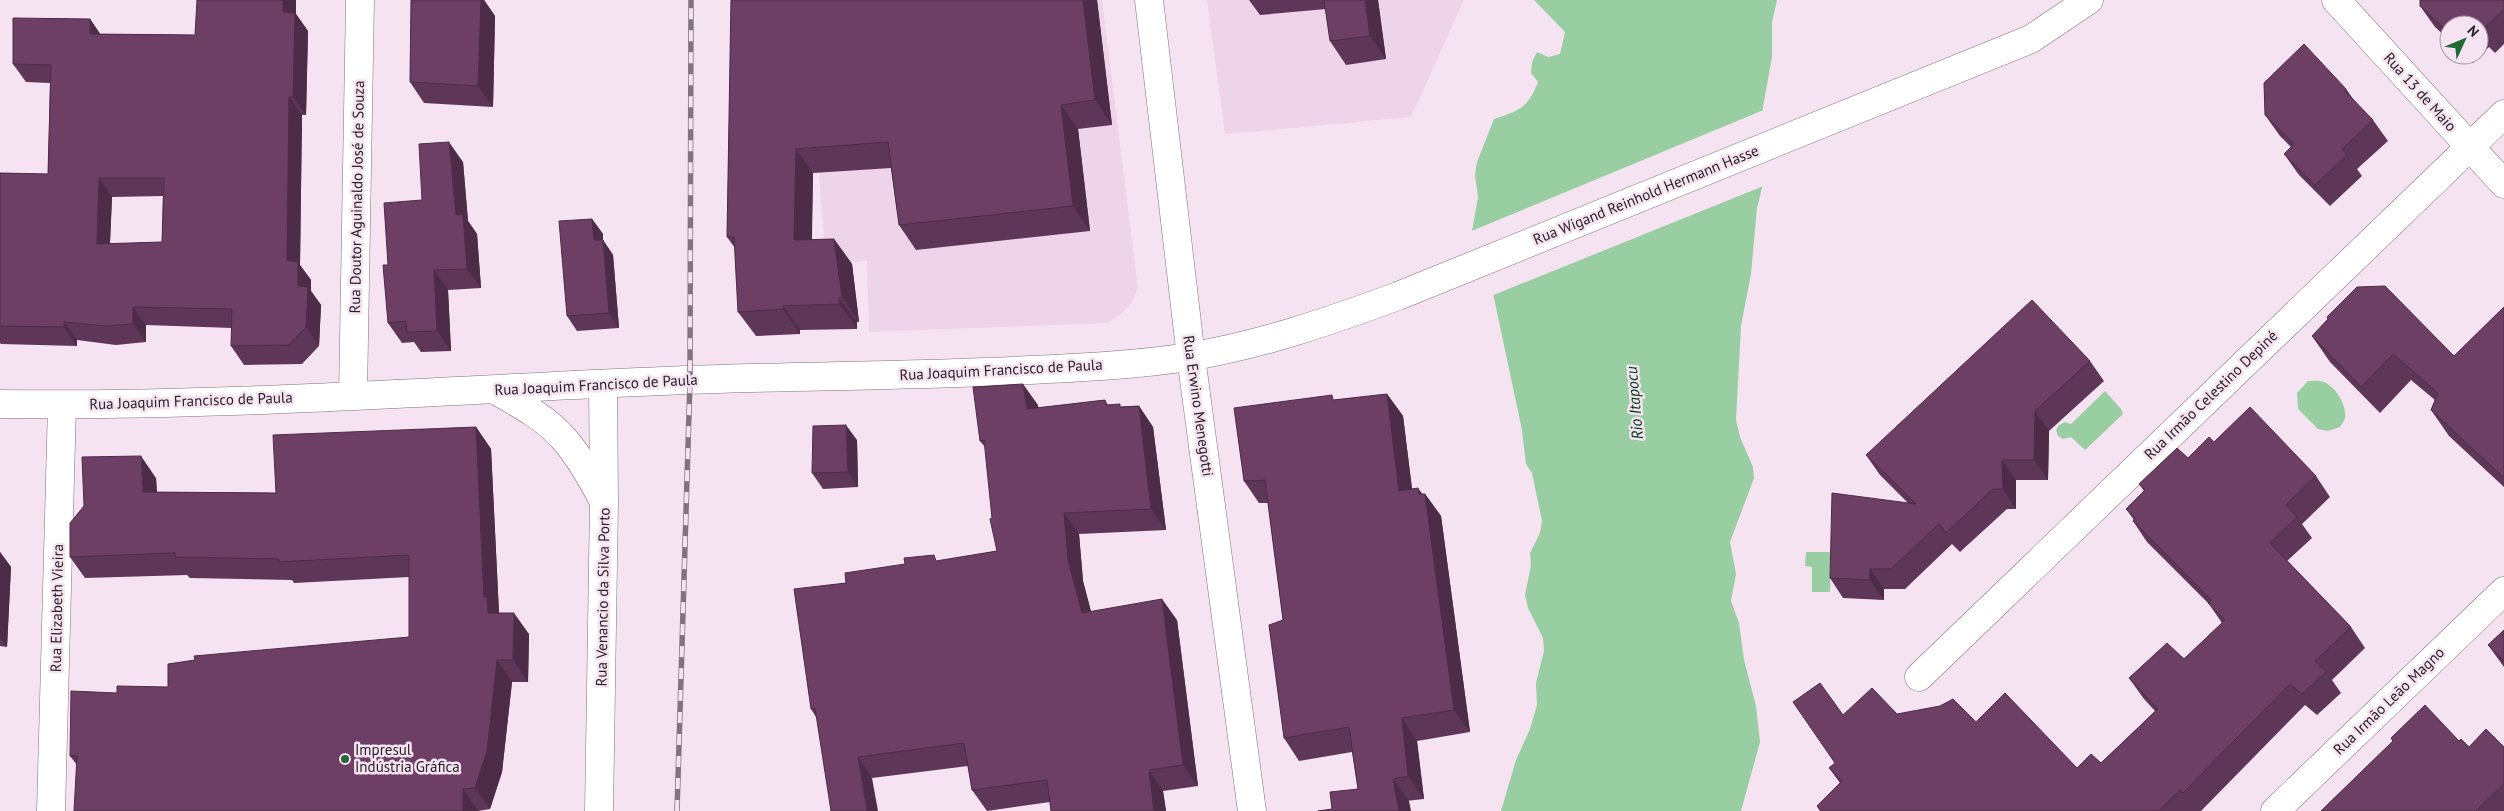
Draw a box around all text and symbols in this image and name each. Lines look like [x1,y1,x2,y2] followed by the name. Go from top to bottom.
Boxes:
[2439,15,2489,65] north arrow
[2464,21,2483,41] text: N
[2380,48,2461,135] street label: Rua 13 de Maio
[345,80,368,314] street label: Rua Doutor Aguinaldo José de Souza
[1530,140,1761,249] street label: Rua Wigand Reinhold Hermann Hasse
[2140,326,2281,463] street label: Rua Irmão Celestino Depiné
[1179,334,1218,478] street label: Rua Erwino Menegotti
[899,355,1103,384] street label: Rua Joaquim Francisco de Paula
[1621,366,1647,440] water label: Rio Itapocu
[494,370,698,399] street label: Rua Joaquim Francisco de Paula
[89,387,293,414] street label: Rua Joaquim Francisco de Paula
[591,507,614,687] street label: Rua Venancio da Silva Porto
[46,544,67,672] street label: Rua Elizabeth Vieira
[2329,643,2448,759] street label: Rua Irmão Leão Magno
[355,740,460,776] place label: Impresul Indústria Gráfica
[339,753,351,765] marker: Impresul Indústria Gráfica

